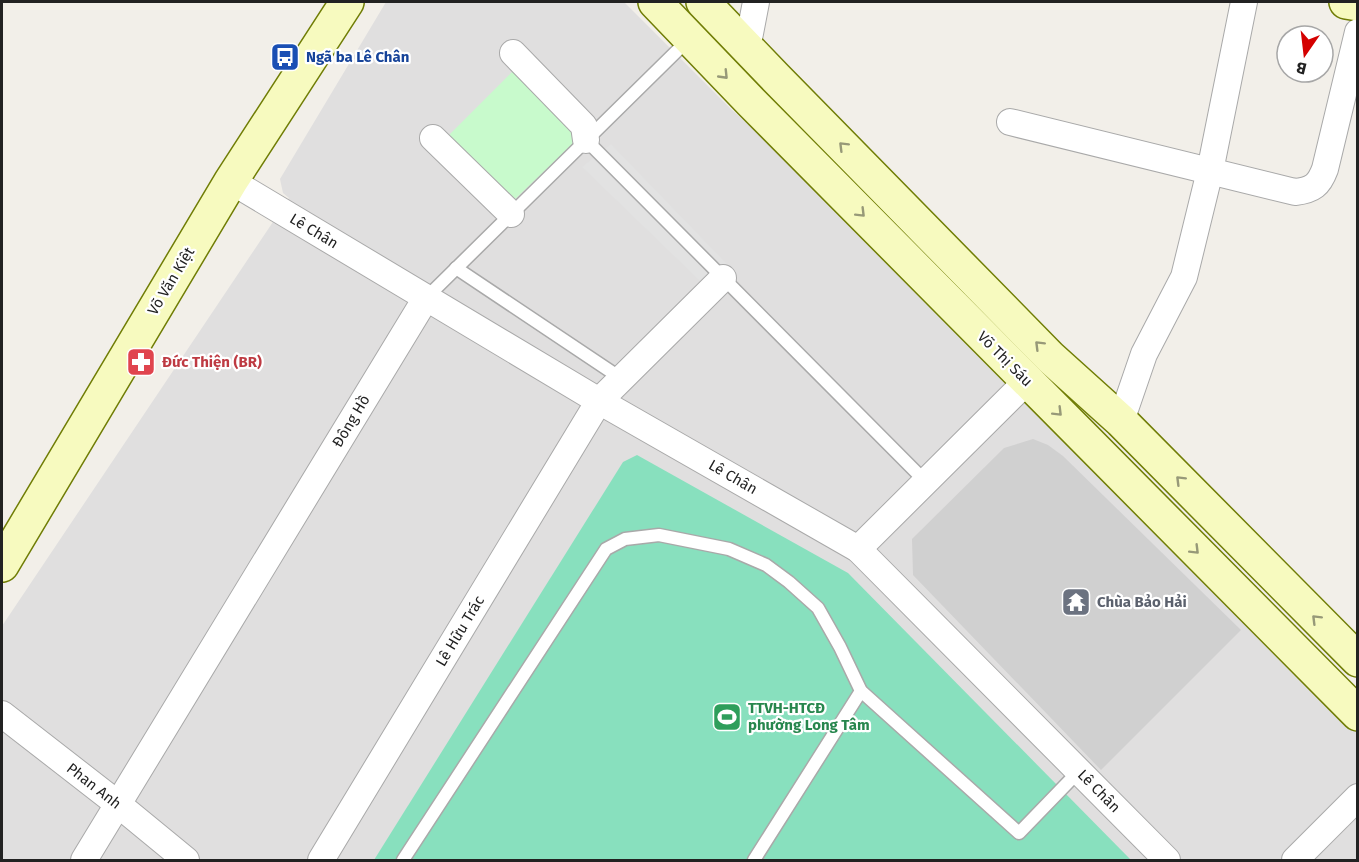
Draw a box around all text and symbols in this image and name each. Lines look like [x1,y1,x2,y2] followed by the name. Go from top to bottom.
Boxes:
[1275,24,1335,84] north arrow
[269,41,301,73] bus stop icon: Ngã ba Lê Chân
[306,48,409,66] place label: Ngã ba Lê Chân
[1294,58,1309,78] text: B
[717,67,728,78] one-way arrow
[839,143,850,154] one-way arrow
[854,206,865,217] one-way arrow
[287,210,341,252] street label: Lê Chân
[144,243,199,318] street label: Võ Văn Kiệt
[974,328,1036,390] street label: Võ Thị Sáu
[1035,342,1046,353] one-way arrow
[125,346,157,378] pharmacy icon: Đức Thiện (BR)
[162,353,262,371] place label: Đức Thiện (BR)
[328,391,374,451] street label: Đông Hồ
[1050,404,1061,415] one-way arrow
[705,456,761,498] street label: Lê Chân
[1176,476,1187,487] one-way arrow
[1187,543,1198,554] one-way arrow
[1060,586,1092,618] temple icon: Chùa Bảo Hải
[432,592,488,670] street label: Lê Hữu Trác
[1097,593,1187,611] place label: Chùa Bảo Hải
[1313,615,1324,626] one-way arrow
[748,699,870,734] place label: TTVH-HTCĐ phường Long Tâm
[711,701,743,733] sports icon: TTVH-HTCĐ phường Long Tâm
[63,759,125,813] street label: Phan Anh
[1074,766,1124,816] street label: Lê Chân

